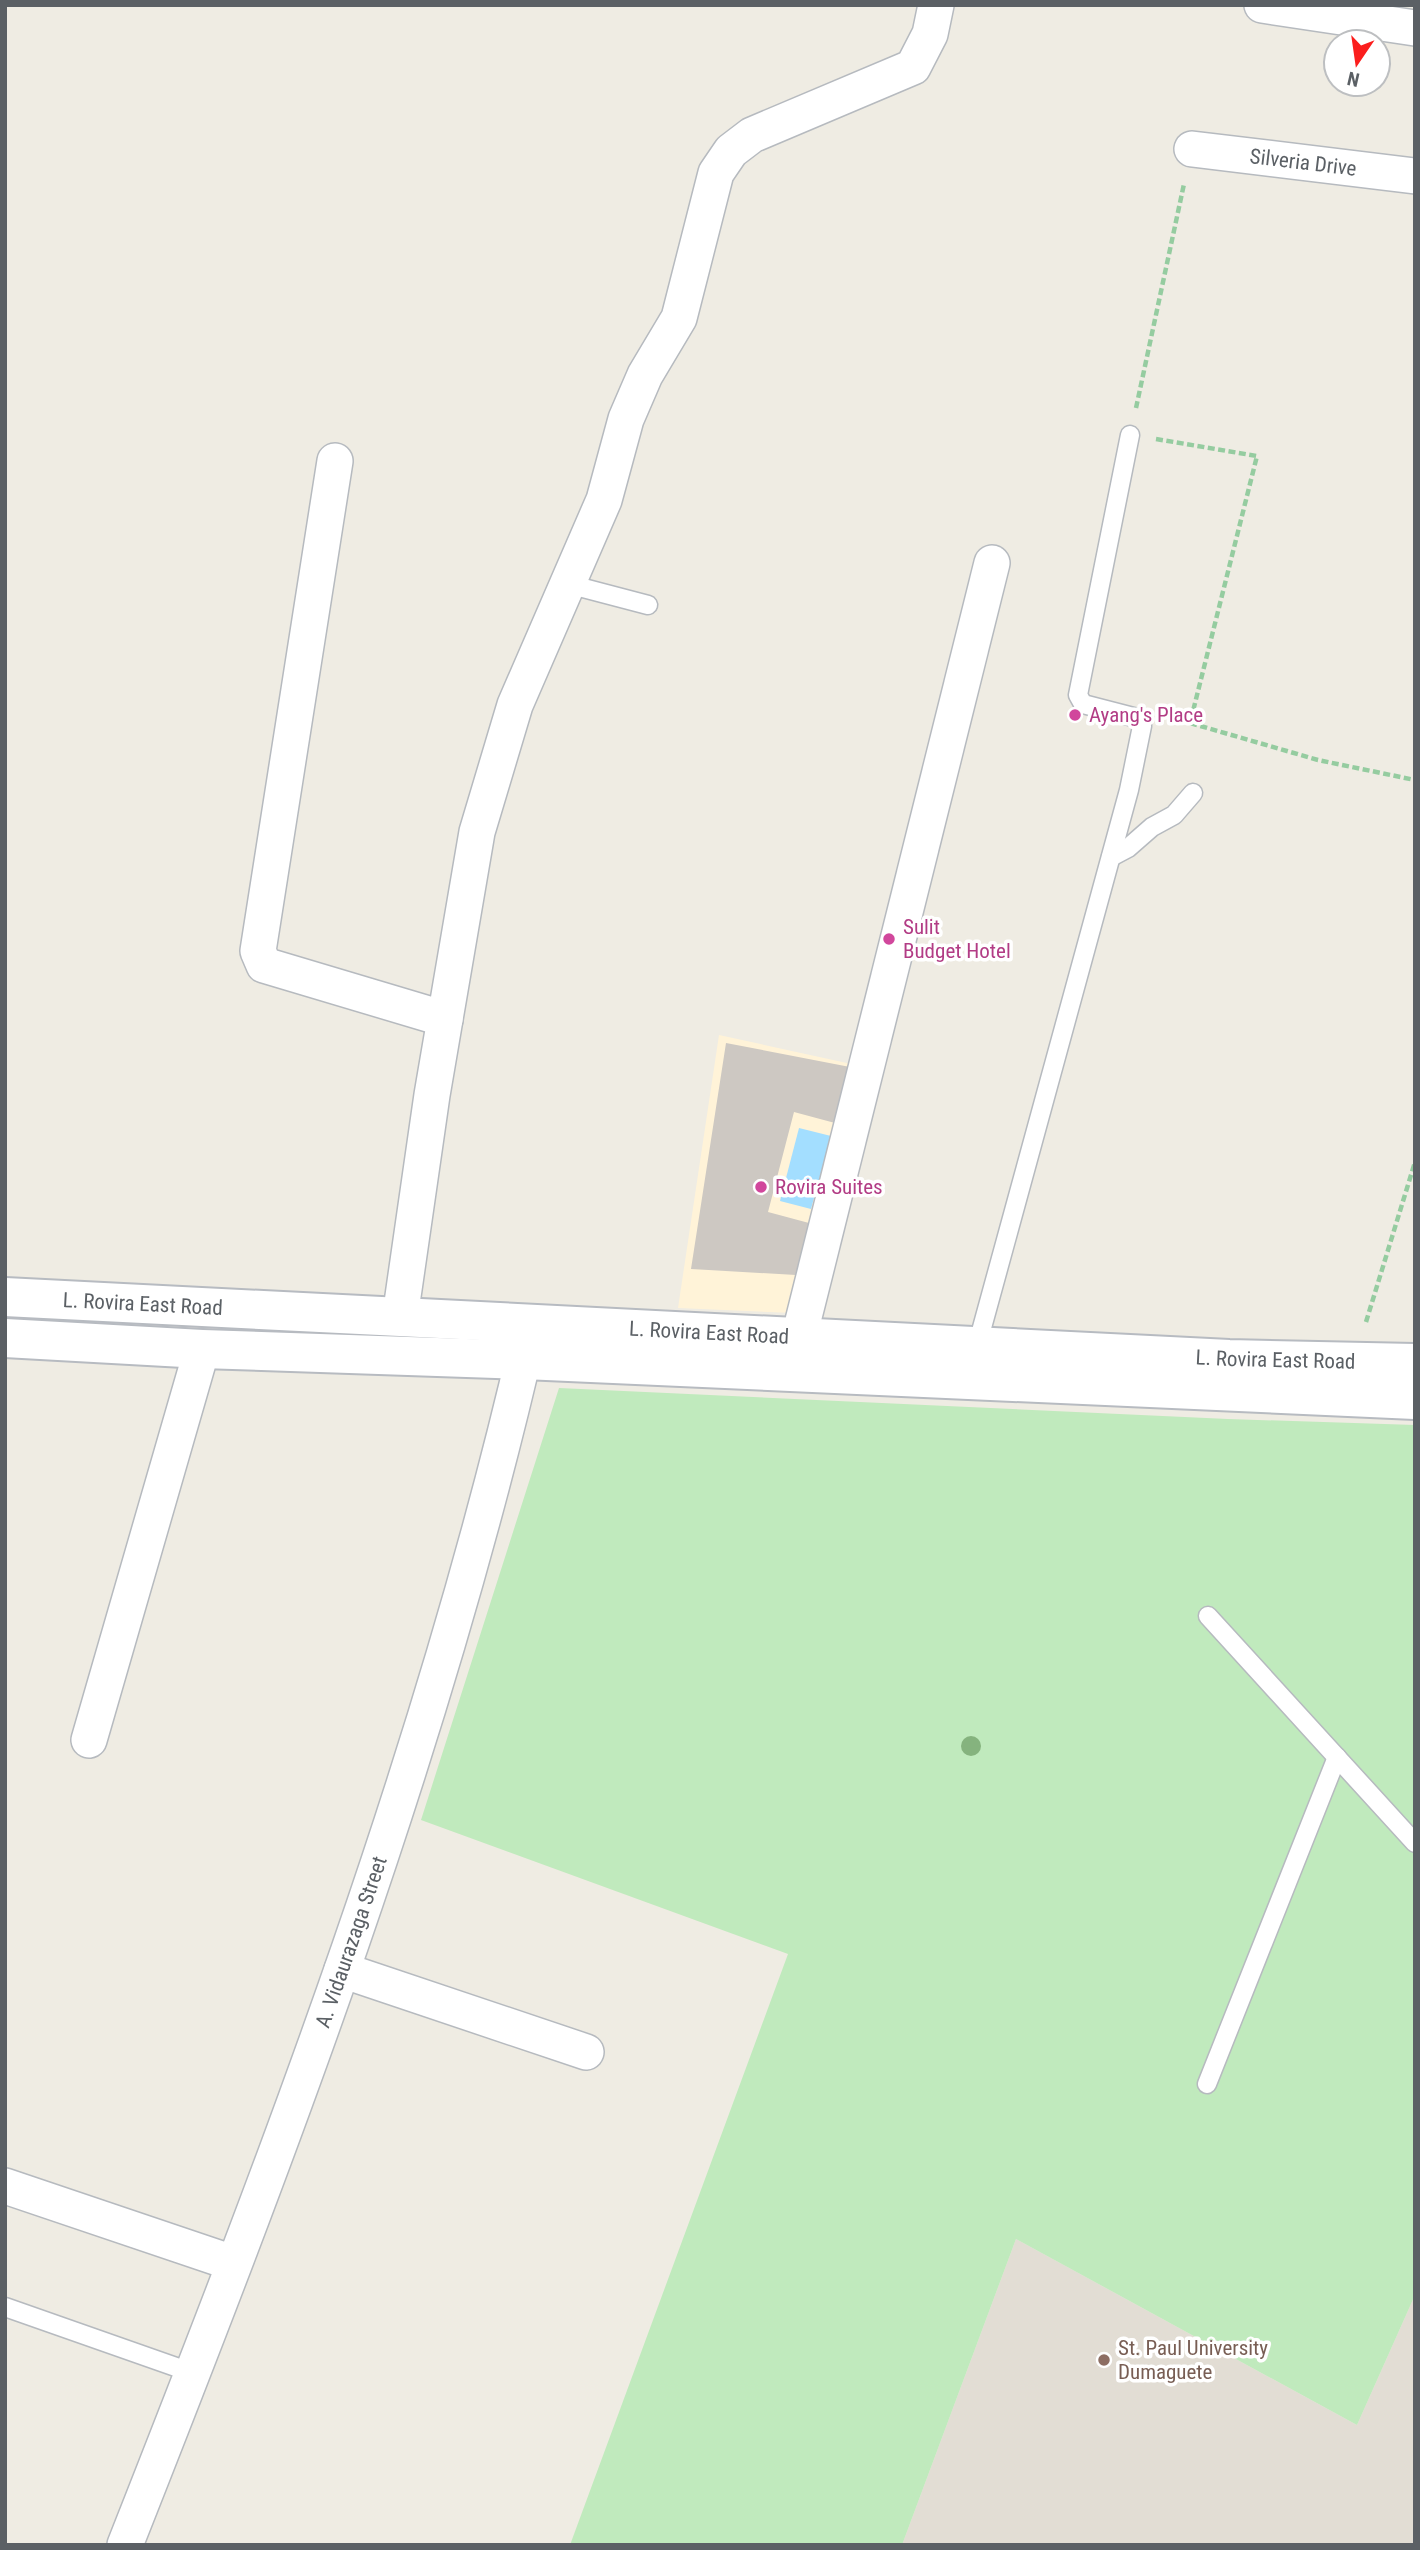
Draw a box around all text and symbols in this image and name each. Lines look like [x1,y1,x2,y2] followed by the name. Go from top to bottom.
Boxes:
[1322,28,1392,98] north arrow
[1345,67,1362,92] text: N
[1248,144,1358,181] street label: Silveria Drive
[1089,703,1203,727] place label: Ayang's Place
[1067,707,1083,723] marker: Ayang's Place
[903,915,1011,963] place label: Sulit Budget Hotel
[881,931,897,947] marker: Sulit Budget Hotel
[775,1175,883,1199] place label: Rovira Suites
[753,1179,769,1195] marker: Rovira Suites
[62,1288,223,1320] street label: L. Rovira East Road
[629,1317,790,1349] street label: L. Rovira East Road
[1195,1345,1356,1374] street label: L. Rovira East Road
[311,1853,392,2031] street label: A. Vidaurazaga Street
[1118,2336,1268,2384] place label: St. Paul University Dumaguete
[1096,2352,1112,2368] marker: St. Paul University Dumaguete

